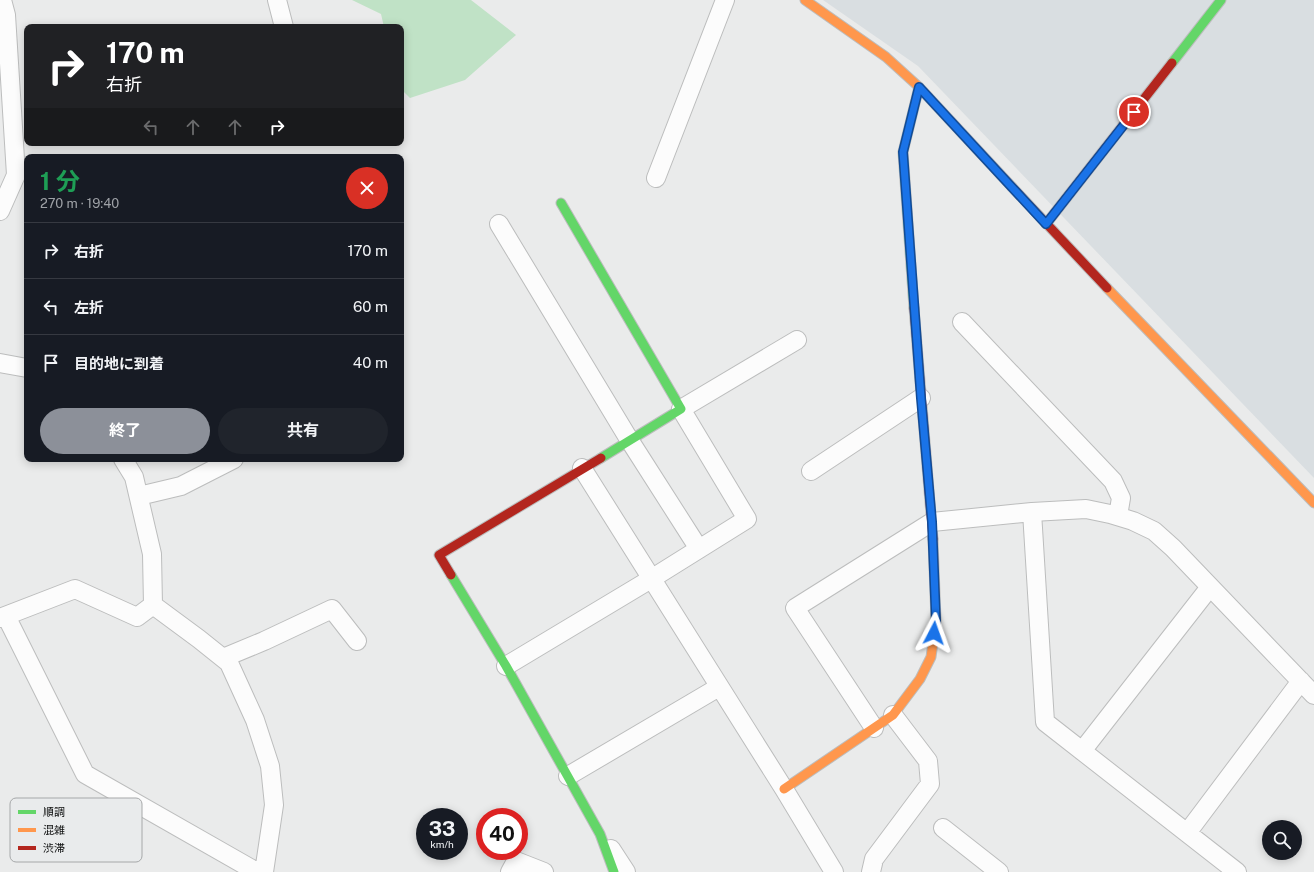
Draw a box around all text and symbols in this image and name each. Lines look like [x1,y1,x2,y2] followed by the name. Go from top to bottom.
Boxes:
[106,36,185,69] text: 170 m
[40,40,92,92] icon: right
[106,74,142,95] text: 右折
[1117,95,1151,129] pin
[1123,101,1145,123] icon: arrive
[140,116,162,138] icon: left
[182,116,204,138] icon: ahead
[224,116,246,138] icon: ahead
[266,116,288,138] icon: right
[40,167,80,195] text: 1 分
[346,167,388,209] button: close
[40,196,119,211] text: 270 m · 19:40
[40,240,62,262] icon: right
[347,242,388,259] text: 170 m
[74,243,104,260] text: 右折
[40,296,62,318] icon: left
[353,298,388,315] text: 60 m
[74,299,104,316] text: 左折
[40,352,62,374] icon: arrive
[353,354,388,371] text: 40 m
[74,355,164,372] text: 目的地に到着
[40,408,210,454] button: 終了
[218,408,388,454] button: 共有
[913,612,955,654] position arrow
[10,798,142,862] legend
[43,806,65,818] text: 順調
[476,808,528,860] speed limit sign: 40
[429,817,455,841] text: 33
[1262,820,1302,860] map controls
[1262,820,1302,860] button: search
[43,824,65,836] text: 混雑
[430,838,454,850] text: km/h
[43,842,65,854] text: 渋滞

